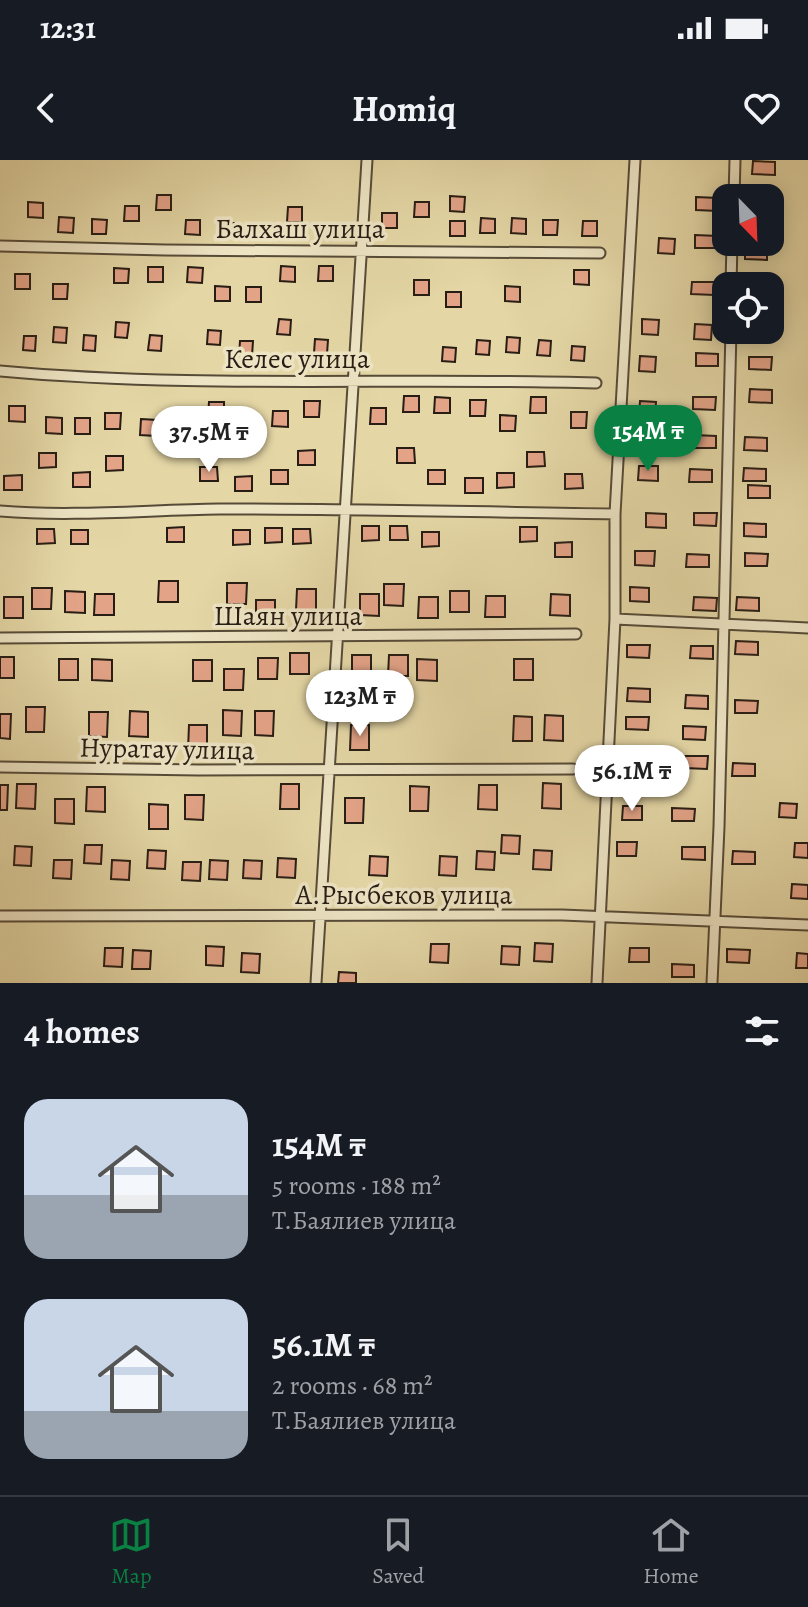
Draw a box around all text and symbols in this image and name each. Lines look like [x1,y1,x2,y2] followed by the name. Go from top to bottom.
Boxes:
[40,8,96,48] text: 12:31
[352,84,456,133] text: Homiq
[24,86,68,130] icon: back
[740,86,784,130] icon: heart
[712,184,784,256] north arrow
[712,184,784,344] map controls
[215,210,385,248] street label: Балхаш улица
[712,272,784,344] button: locate
[224,340,370,378] street label: Келес улица
[583,405,713,473] pin: 154M ₸
[135,406,283,474] pin: 37.5M ₸
[612,413,684,448] text: 154M ₸
[169,414,249,449] text: 37.5M ₸
[213,597,363,635] street label: Шаян улица
[295,670,425,738] pin: 123M ₸
[324,678,396,713] text: 123M ₸
[79,728,255,770] street label: Нуратау улица
[558,745,706,813] pin: 56.1M ₸
[593,753,671,788] text: 56.1M ₸
[295,876,512,914] street label: А.Рысбеков улица
[24,1008,140,1055] text: 4 homes
[740,1009,784,1053] icon: filters
[272,1121,366,1168] text: 154M ₸
[88,1131,184,1227] icon: home
[272,1168,441,1203] text: 5 rooms · 188 m²
[272,1203,456,1238] text: Т.Баялиев улица
[272,1321,375,1368] text: 56.1M ₸
[88,1331,184,1427] icon: home
[272,1368,433,1403] text: 2 rooms · 68 m²
[272,1403,456,1438] text: Т.Баялиев улица
[109,1513,153,1591] tab: Map
[372,1513,424,1591] tab: Saved
[643,1513,699,1591] tab: Home

